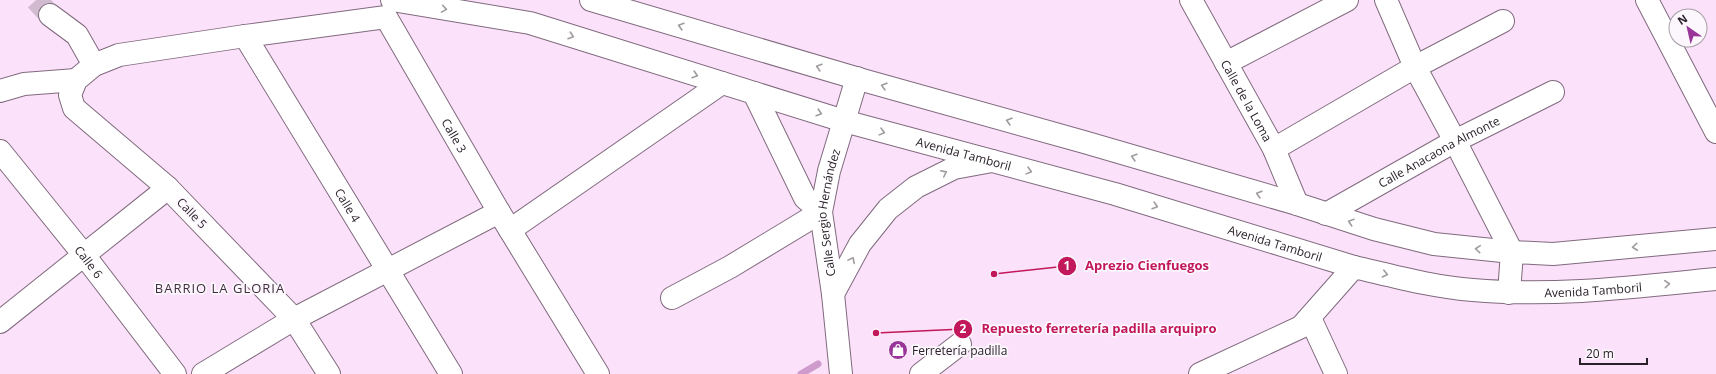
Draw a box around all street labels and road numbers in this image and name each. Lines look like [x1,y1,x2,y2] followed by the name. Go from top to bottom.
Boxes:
[1217,56,1277,145] street label: Calle de la Loma
[1375,111,1503,191] street label: Calle Anacaona Almonte
[438,115,471,156] street label: Calle 3
[914,132,1013,174] street label: Avenida Tamboril
[813,146,844,278] street label: Calle Sergio Hernández
[331,185,365,225] street label: Calle 4
[173,194,211,232] street label: Calle 5
[1226,221,1324,265] street label: Avenida Tamboril
[71,242,107,282] street label: Calle 6
[1544,278,1643,301] street label: Avenida Tamboril

